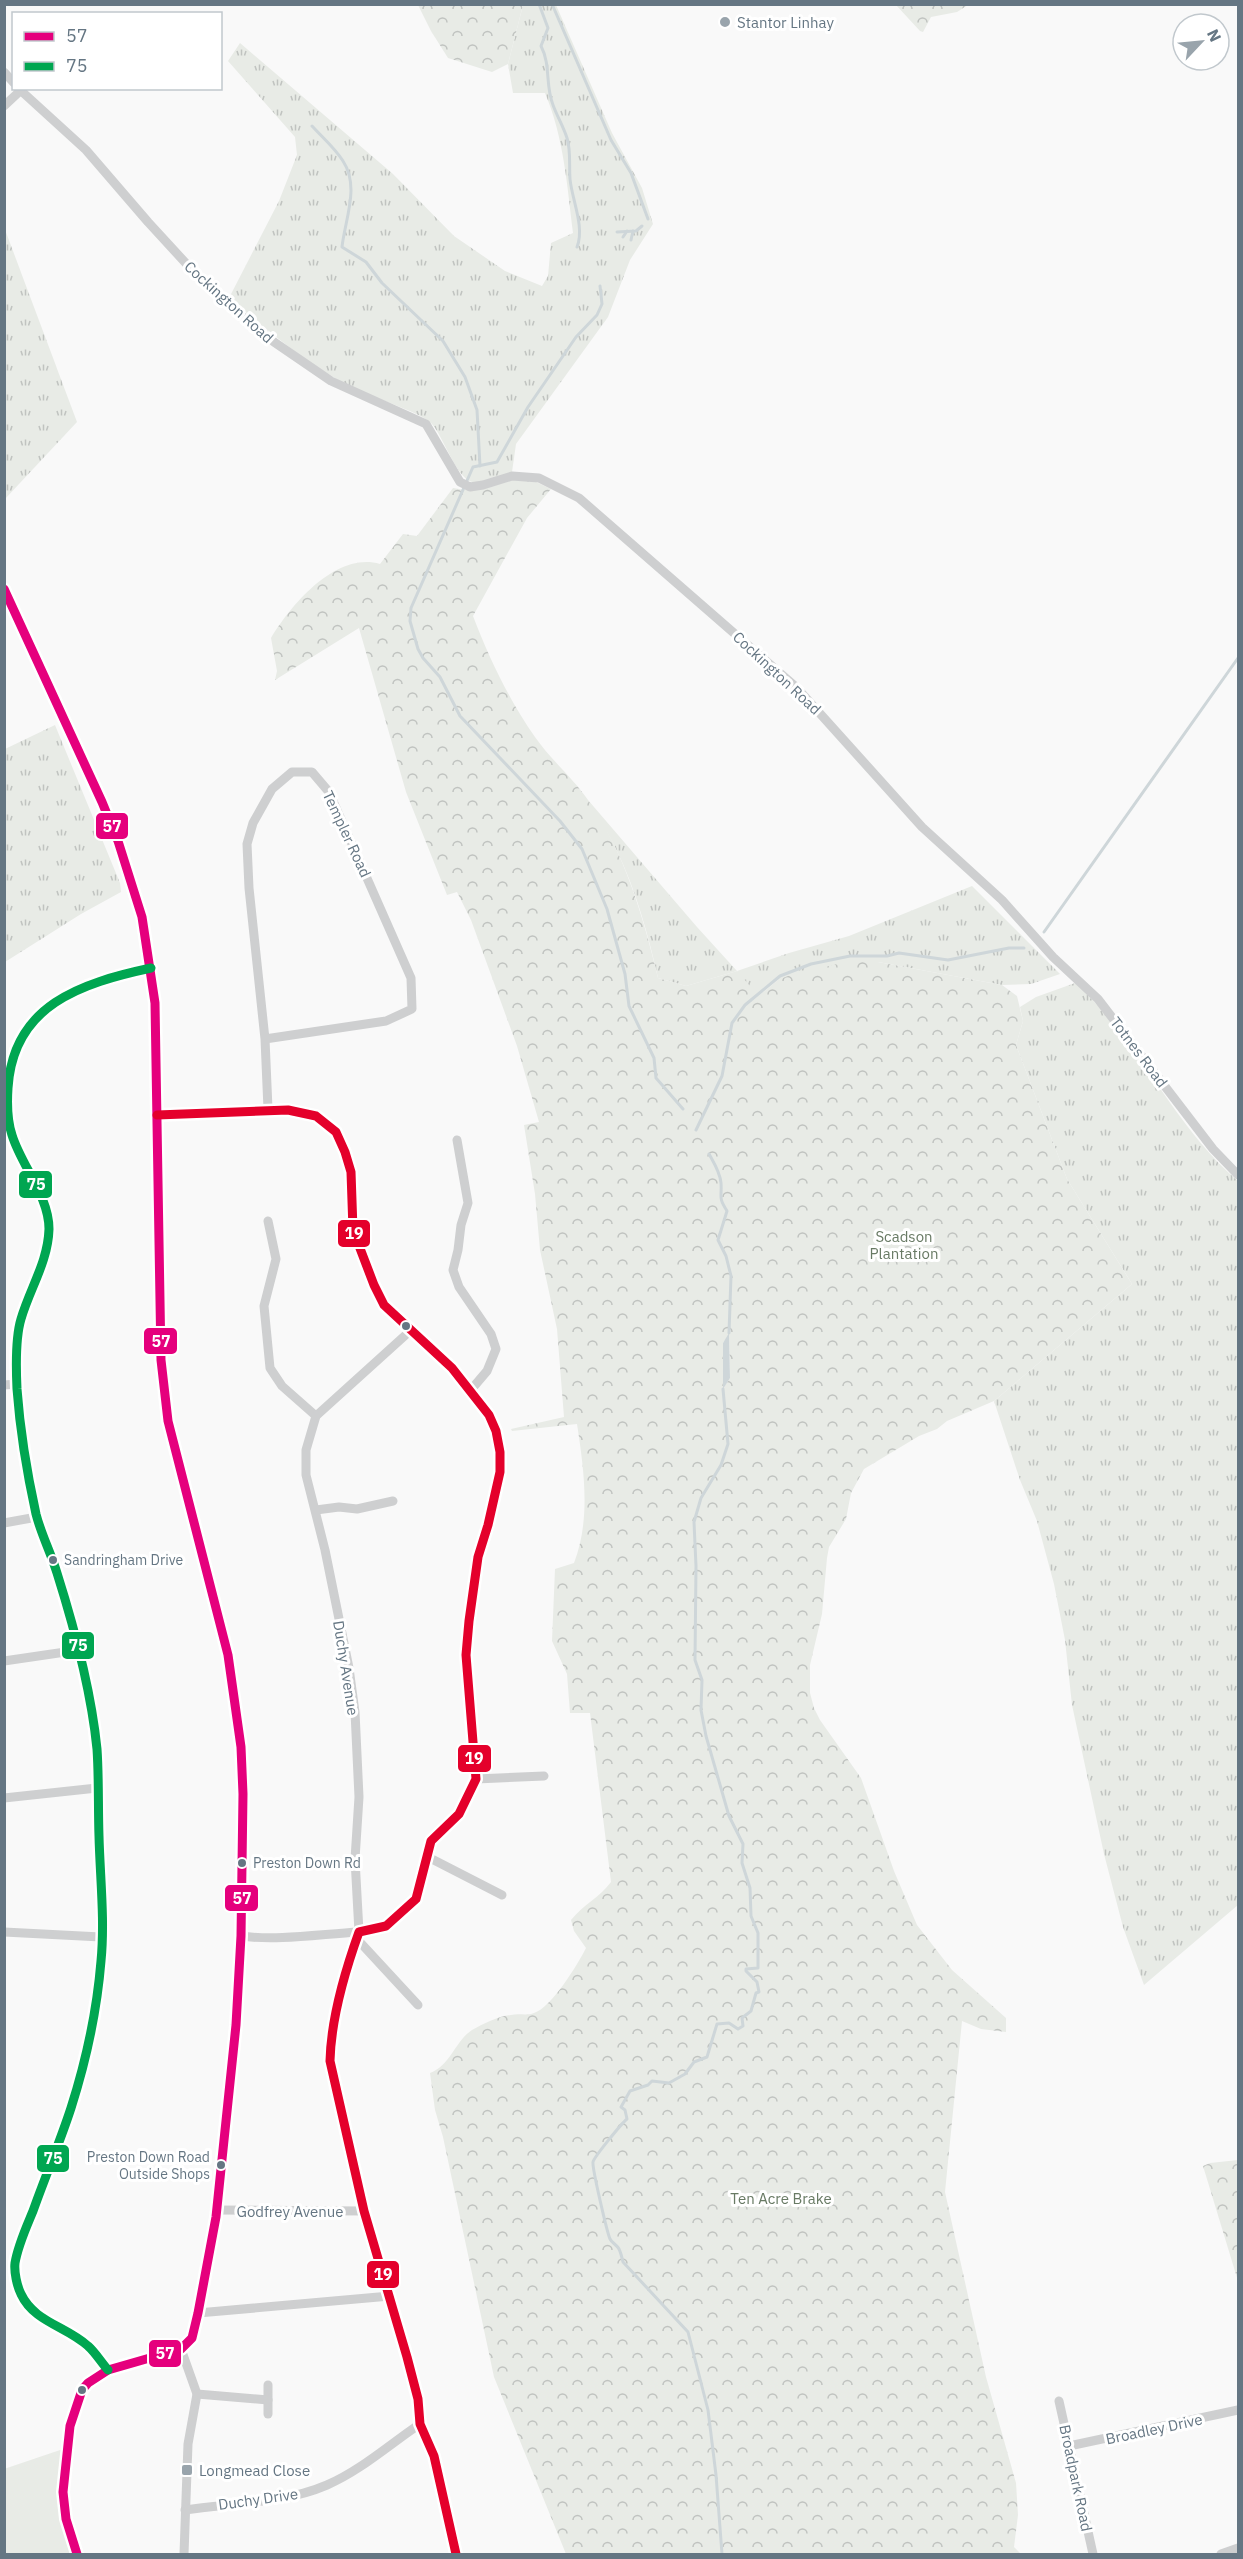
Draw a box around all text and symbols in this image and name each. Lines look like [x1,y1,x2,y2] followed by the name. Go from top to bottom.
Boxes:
[12,12,222,90] legend
[1171,12,1231,72] north arrow
[737,13,834,32] place label: Stantor Linhay
[718,15,732,29] marker: Stantor Linhay
[66,24,88,47] text: 57
[1203,26,1226,45] text: N
[66,54,88,77] text: 75
[180,257,278,347] street label: Cockington Road
[729,627,825,719] street label: Cockington Road
[319,788,375,880] street label: Templer Road
[95,812,129,840] line badge: 57
[102,816,122,836] text: 57
[1106,1013,1172,1091] street label: Totnes Road
[18,1170,53,1199] line badge: 75
[26,1174,46,1194] text: 75
[337,1219,371,1248] line badge: 19
[344,1223,364,1243] text: 19
[870,1227,938,1263] park label: Scadson Plantation
[400,1320,412,1332] unlabelled marker
[143,1327,178,1355] line badge: 57
[151,1331,171,1351] text: 57
[64,1551,183,1569] place label: Sandringham Drive
[47,1554,59,1566] marker: Sandringham Drive
[329,1619,363,1717] street label: Duchy Avenue
[61,1631,95,1660] line badge: 75
[68,1635,88,1655] text: 75
[457,1744,492,1773] line badge: 19
[464,1748,484,1768] text: 19
[253,1854,361,1872] place label: Preston Down Rd
[236,1857,248,1869] marker: Preston Down Rd
[224,1884,259,1912] line badge: 57
[232,1888,252,1908] text: 57
[36,2144,70,2173] line badge: 75
[43,2148,63,2168] text: 75
[87,2148,210,2183] place label: Preston Down Road Outside Shops
[215,2159,227,2171] marker: Preston Down Road Outside Shops
[730,2189,832,2208] park label: Ten Acre Brake
[236,2202,344,2221] street label: Godfrey Avenue
[366,2260,400,2289] line badge: 19
[373,2264,393,2284] text: 19
[148,2339,182,2368] line badge: 57
[155,2343,175,2363] text: 57
[76,2384,88,2396] unlabelled marker
[1104,2409,1204,2449] street label: Broadley Drive
[1055,2423,1097,2533] street label: Broadpark Road
[199,2461,310,2480] place label: Longmead Close
[180,2463,194,2477] marker: Longmead Close
[217,2484,299,2514] street label: Duchy Drive

